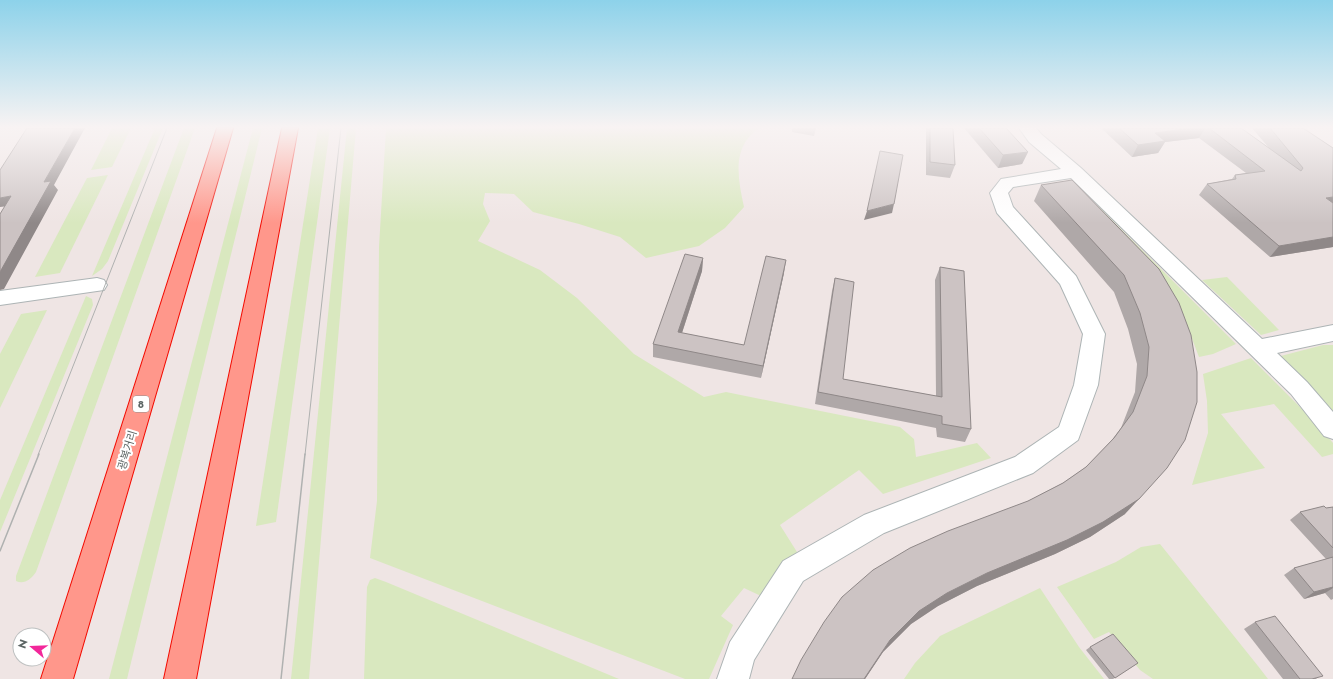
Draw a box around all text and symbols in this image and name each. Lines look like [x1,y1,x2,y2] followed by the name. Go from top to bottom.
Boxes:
[133,396,149,412] road number: 8
[113,428,141,472] street label: 광복거리
[12,627,52,667] north arrow
[14,637,32,650] text: N

